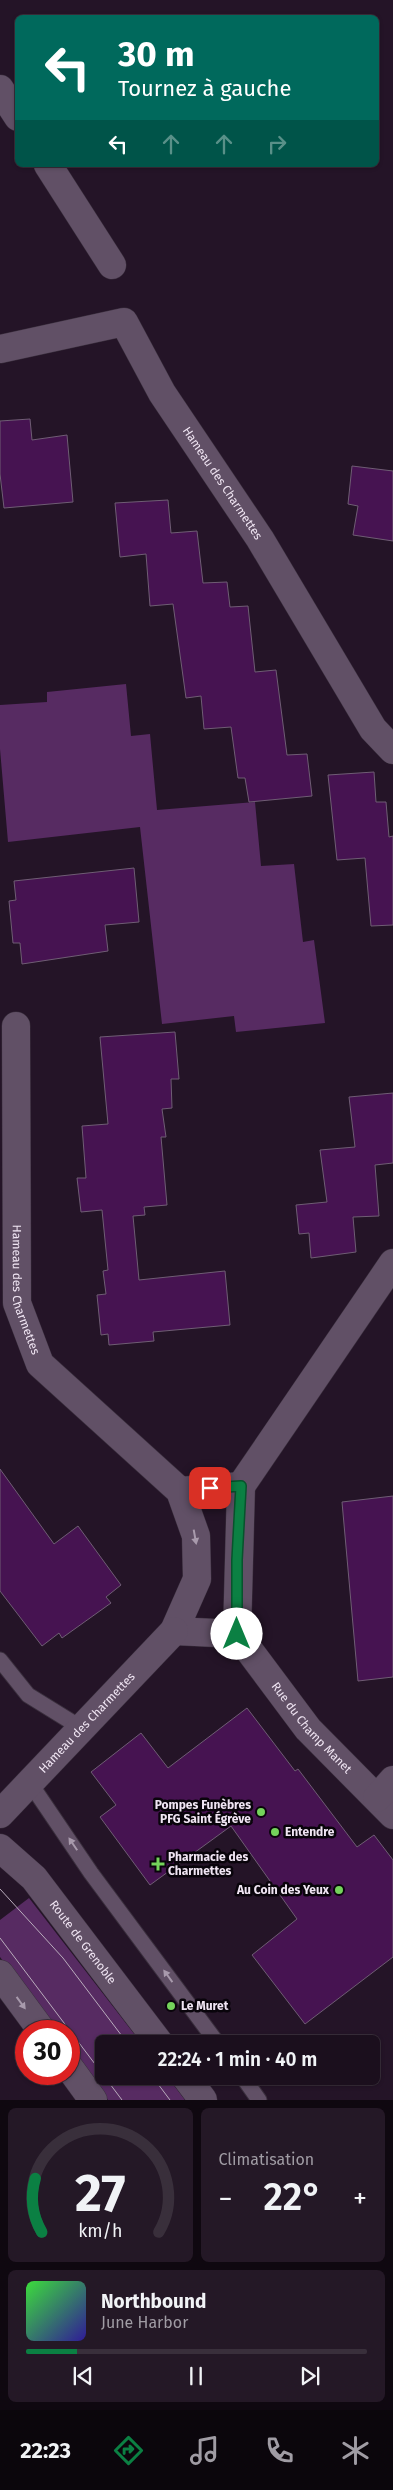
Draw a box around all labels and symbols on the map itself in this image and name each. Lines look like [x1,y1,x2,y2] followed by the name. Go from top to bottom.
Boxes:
[180,424,266,543] street label: Hameau des Charmettes
[10,1224,43,1357] street label: Hameau des Charmettes
[189,1467,231,1509] pin
[191,1530,199,1546] one-way arrow
[210,1607,262,1659] position arrow
[36,1669,138,1776] street label: Hameau des Charmettes
[269,1679,355,1777] street label: Rue du Champ Manet
[155,1798,251,1826] place label: Pompes Funèbres PFG Saint Égrève
[255,1806,267,1818] marker: Pompes Funèbres PFG Saint Égrève
[285,1825,335,1839] place label: Entendre
[269,1826,281,1838] marker: Entendre
[68,1838,78,1851] one-way arrow
[168,1850,248,1878] place label: Pharmacie des Charmettes
[152,1858,164,1870] marker: Pharmacie des Charmettes
[236,1883,330,1897] place label: Au Coin des Yeux
[333,1884,345,1896] marker: Au Coin des Yeux
[46,1898,119,1987] street label: Route de Grenoble
[163,1969,173,1983] one-way arrow
[16,1996,26,2010] one-way arrow
[181,1999,229,2013] place label: Le Muret
[165,2000,177,2012] marker: Le Muret
[15,2020,80,2085] speed limit sign: 30

